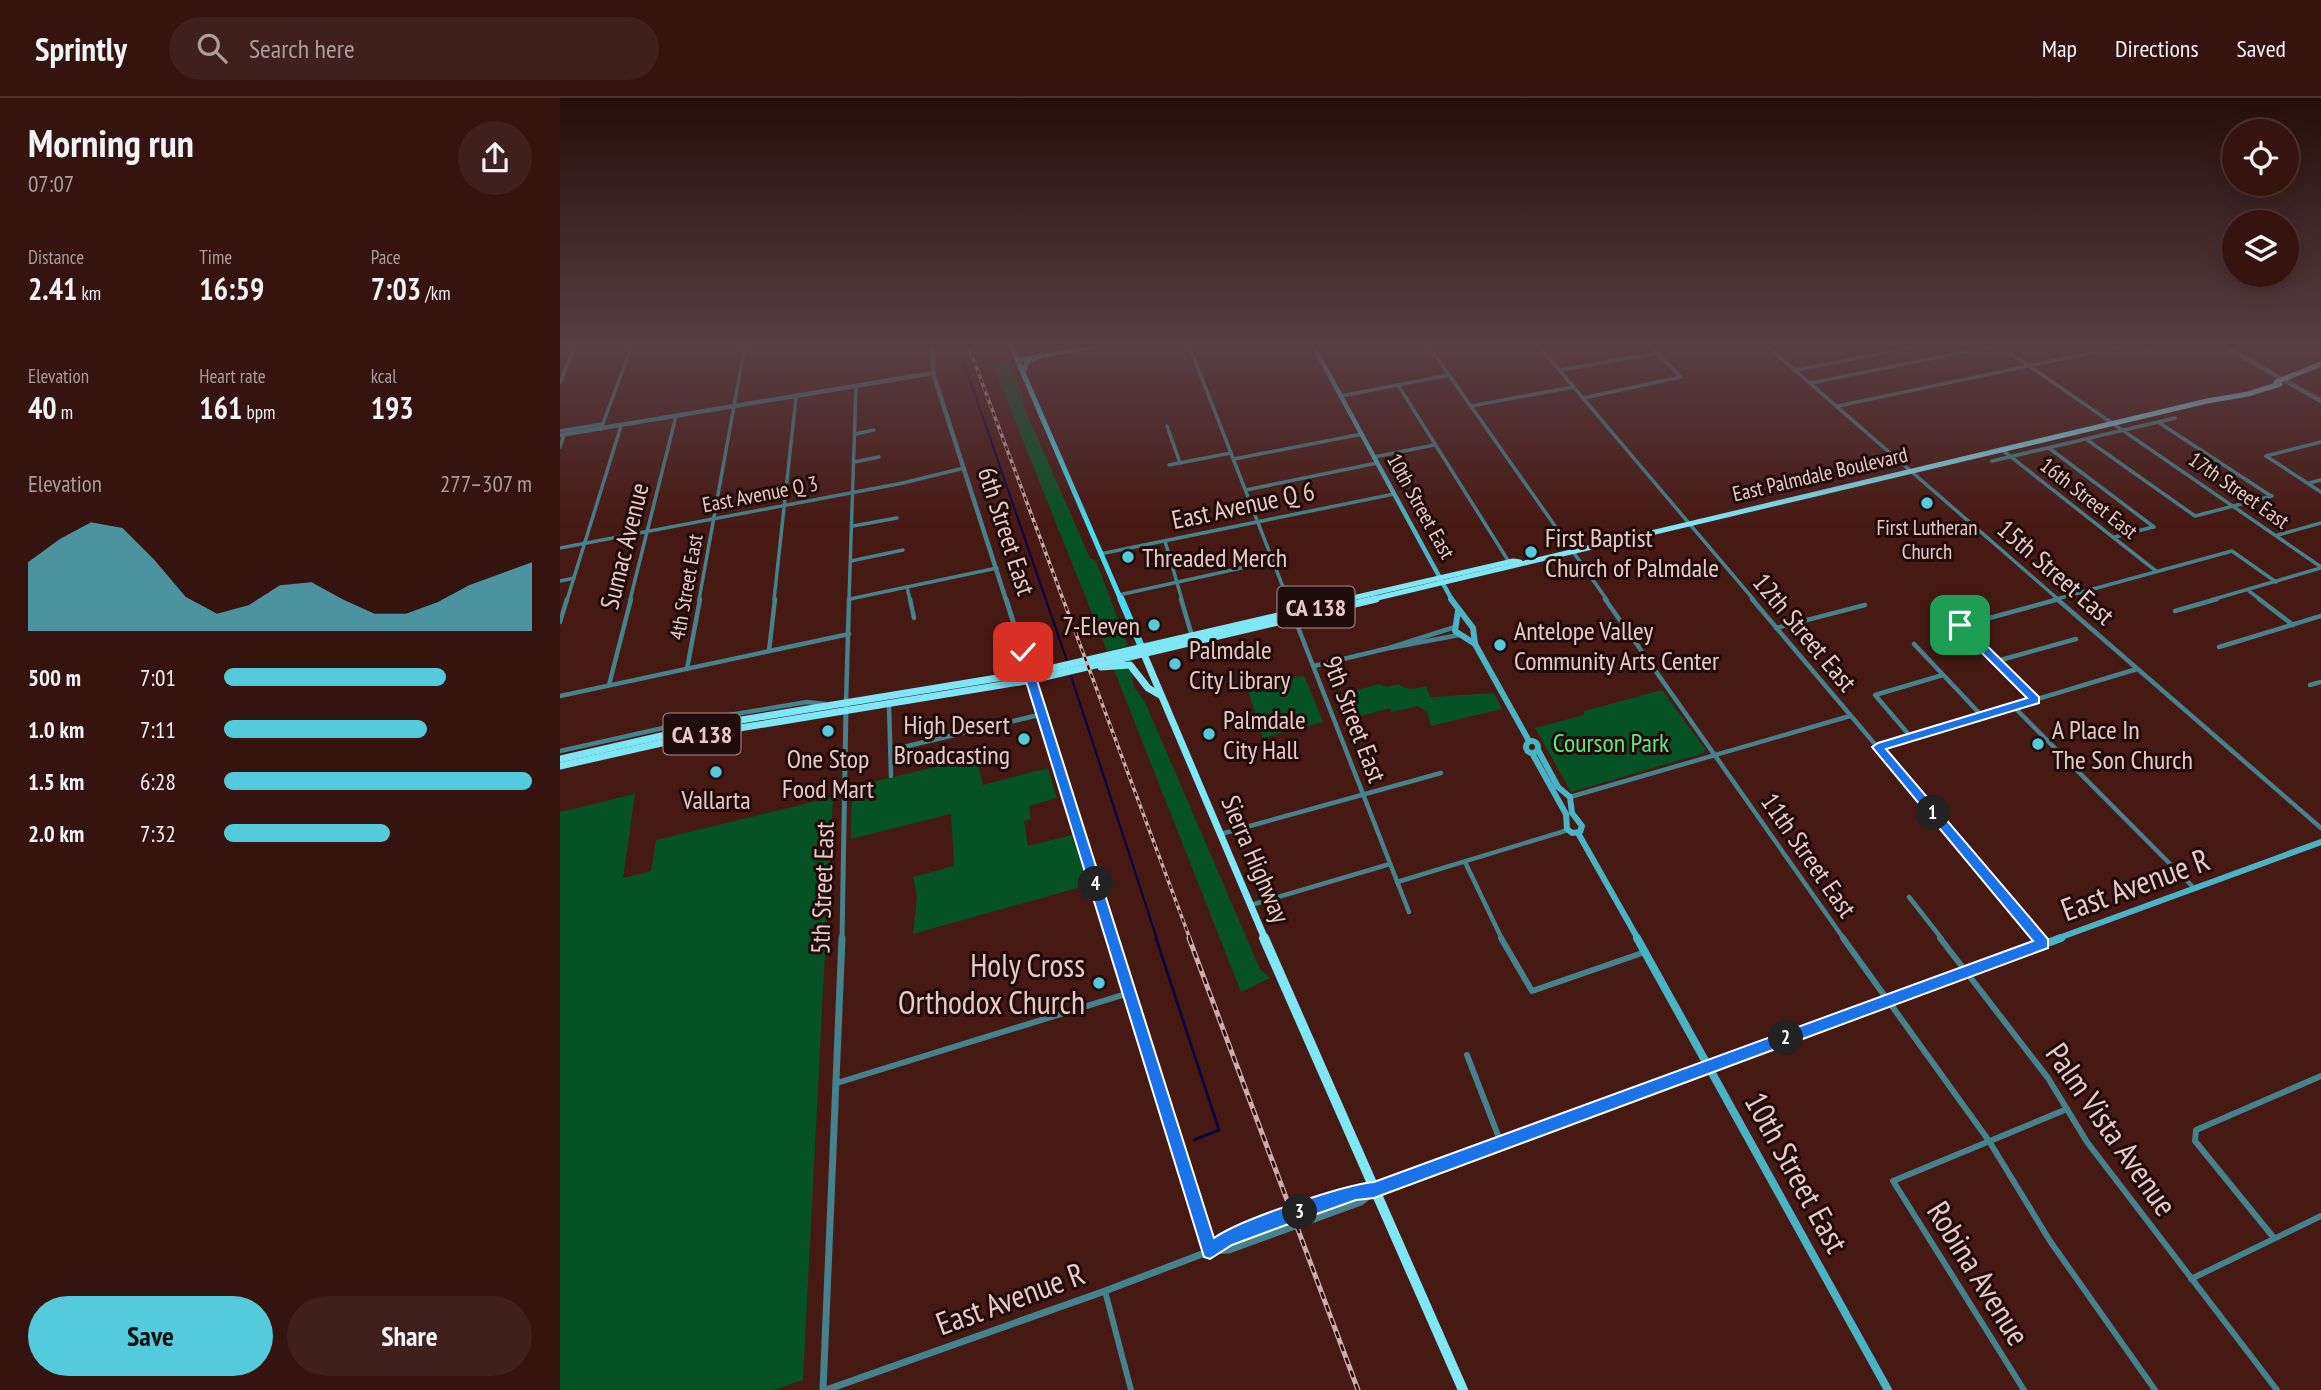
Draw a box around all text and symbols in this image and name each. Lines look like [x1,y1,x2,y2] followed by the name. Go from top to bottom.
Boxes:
[169,17,659,80] search box
[35,27,127,70] text: Sprintly
[193,29,231,67] icon: search
[249,32,355,65] text: Search here
[2042,33,2077,64] text: Map
[2115,33,2199,64] text: Directions
[2237,33,2286,64] text: Saved
[28,118,194,167] text: Morning run
[2222,119,2299,287] map controls
[2222,119,2299,196] button: locate
[458,121,532,195] button: share
[28,169,74,198] text: 07:07
[2222,210,2299,287] button: layers
[28,245,84,269] text: Distance
[199,245,232,269] text: Time
[371,245,401,269] text: Pace
[28,269,77,308] text: 2.41
[199,269,264,308] text: 16:59
[371,269,421,308] text: 7:03
[77,281,101,305] text: km
[421,281,451,305] text: /km
[28,364,89,388] text: Elevation
[199,364,266,388] text: Heart rate
[371,364,397,388] text: kcal
[28,388,57,427] text: 40
[199,388,242,427] text: 161
[371,388,414,427] text: 193
[57,400,73,424] text: m
[242,400,275,424] text: bpm
[1730,441,1910,507] street label: East Palmdale Boulevard
[2184,446,2295,535] street label: 17th Street East
[1381,448,1461,564] street label: 10th Street East
[2035,451,2143,545] street label: 16th Street East
[971,463,1043,599] street label: 6th Street East
[28,469,102,498] text: Elevation
[440,469,532,498] text: 277–307 m
[700,470,820,518] street label: East Avenue Q 3
[1169,474,1317,536] street label: East Avenue Q 6
[592,479,656,613] street label: Sumac Avenue
[1919,495,1935,511] marker: First Lutheran Church
[1991,512,2121,632] street label: 15th Street East
[1877,514,1977,565] place label: First Lutheran Church
[1545,521,1719,584] place label: First Baptist Church of Palmdale
[663,532,709,642] street label: 4th Street East
[1142,541,1287,574] place label: Threaded Merch
[1523,544,1539,560] marker: First Baptist Church of Palmdale
[1120,549,1136,565] marker: Threaded Merch
[1746,566,1864,698] street label: 12th Street East
[1278,586,1354,628] road number: CA 138
[1930,595,1990,655] pin
[1941,606,1979,644] icon: arrive
[1062,609,1140,642] place label: 7-Eleven
[1514,614,1719,677] place label: Antelope Valley Community Arts Center
[1146,617,1162,633] marker: 7-Eleven
[993,622,1053,682] pin
[1004,633,1042,671] icon: check
[1189,633,1290,696] place label: Palmdale City Library
[1492,637,1508,653] marker: Antelope Valley Community Arts Center
[1316,651,1394,787] street label: 9th Street East
[1167,656,1183,672] marker: Palmdale City Library
[28,663,81,692] text: 500 m
[140,663,176,692] text: 7:01
[1223,703,1306,766] place label: Palmdale City Hall
[894,708,1010,771] place label: High Desert Broadcasting
[2052,713,2193,776] place label: A Place In The Son Church
[664,714,740,754] road number: CA 138
[28,715,84,744] text: 1.0 km
[140,715,176,744] text: 7:11
[820,723,836,739] marker: One Stop Food Mart
[1201,726,1217,742] marker: Palmdale City Hall
[1553,726,1669,759] park label: Courson Park
[1016,731,1032,747] marker: High Desert Broadcasting
[2030,736,2046,752] marker: A Place In The Son Church
[782,742,874,805] place label: One Stop Food Mart
[708,764,724,780] marker: Vallarta
[28,767,84,796] text: 1.5 km
[140,767,176,796] text: 6:28
[680,783,751,816] place label: Vallarta
[1754,786,1864,924] street label: 11th Street East
[1214,790,1298,928] street label: Sierra Highway
[1916,796,1950,830] pin: 1
[1928,800,1937,824] text: 1
[28,819,84,848] text: 2.0 km
[140,819,176,848] text: 7:32
[803,821,841,955] street label: 5th Street East
[2055,838,2215,930] street label: East Avenue R
[1078,866,1114,902] pin: 4
[1091,871,1100,895] text: 4
[898,944,1085,1023] place label: Holy Cross Orthodox Church
[1091,975,1107,991] marker: Holy Cross Orthodox Church
[1768,1020,1804,1056] pin: 2
[1781,1025,1790,1049] text: 2
[2037,1034,2187,1224] street label: Palm Vista Avenue
[1736,1084,1859,1260] street label: 10th Street East
[1918,1193,2040,1353] street label: Robina Avenue
[1282,1194,1318,1230] pin: 3
[1295,1199,1304,1223] text: 3
[930,1252,1090,1344] street label: East Avenue R
[28,1296,273,1376] button: Save
[287,1296,532,1376] button: Share

